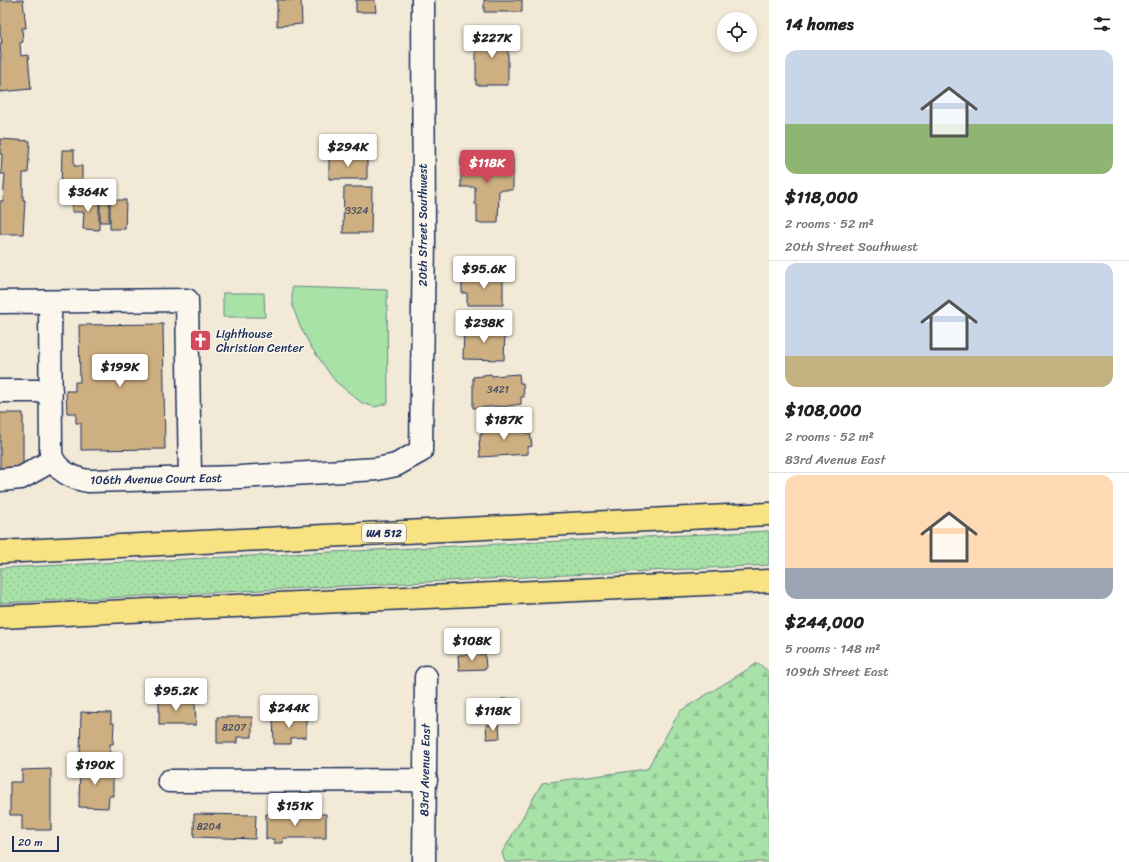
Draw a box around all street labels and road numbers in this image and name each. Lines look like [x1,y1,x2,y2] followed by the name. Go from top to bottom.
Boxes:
[412,164,434,286] street label: 20th Street Southwest
[90,467,222,491] street label: 106th Avenue Court East
[362,524,406,542] road number: WA 512
[413,722,437,817] street label: 83rd Avenue East

